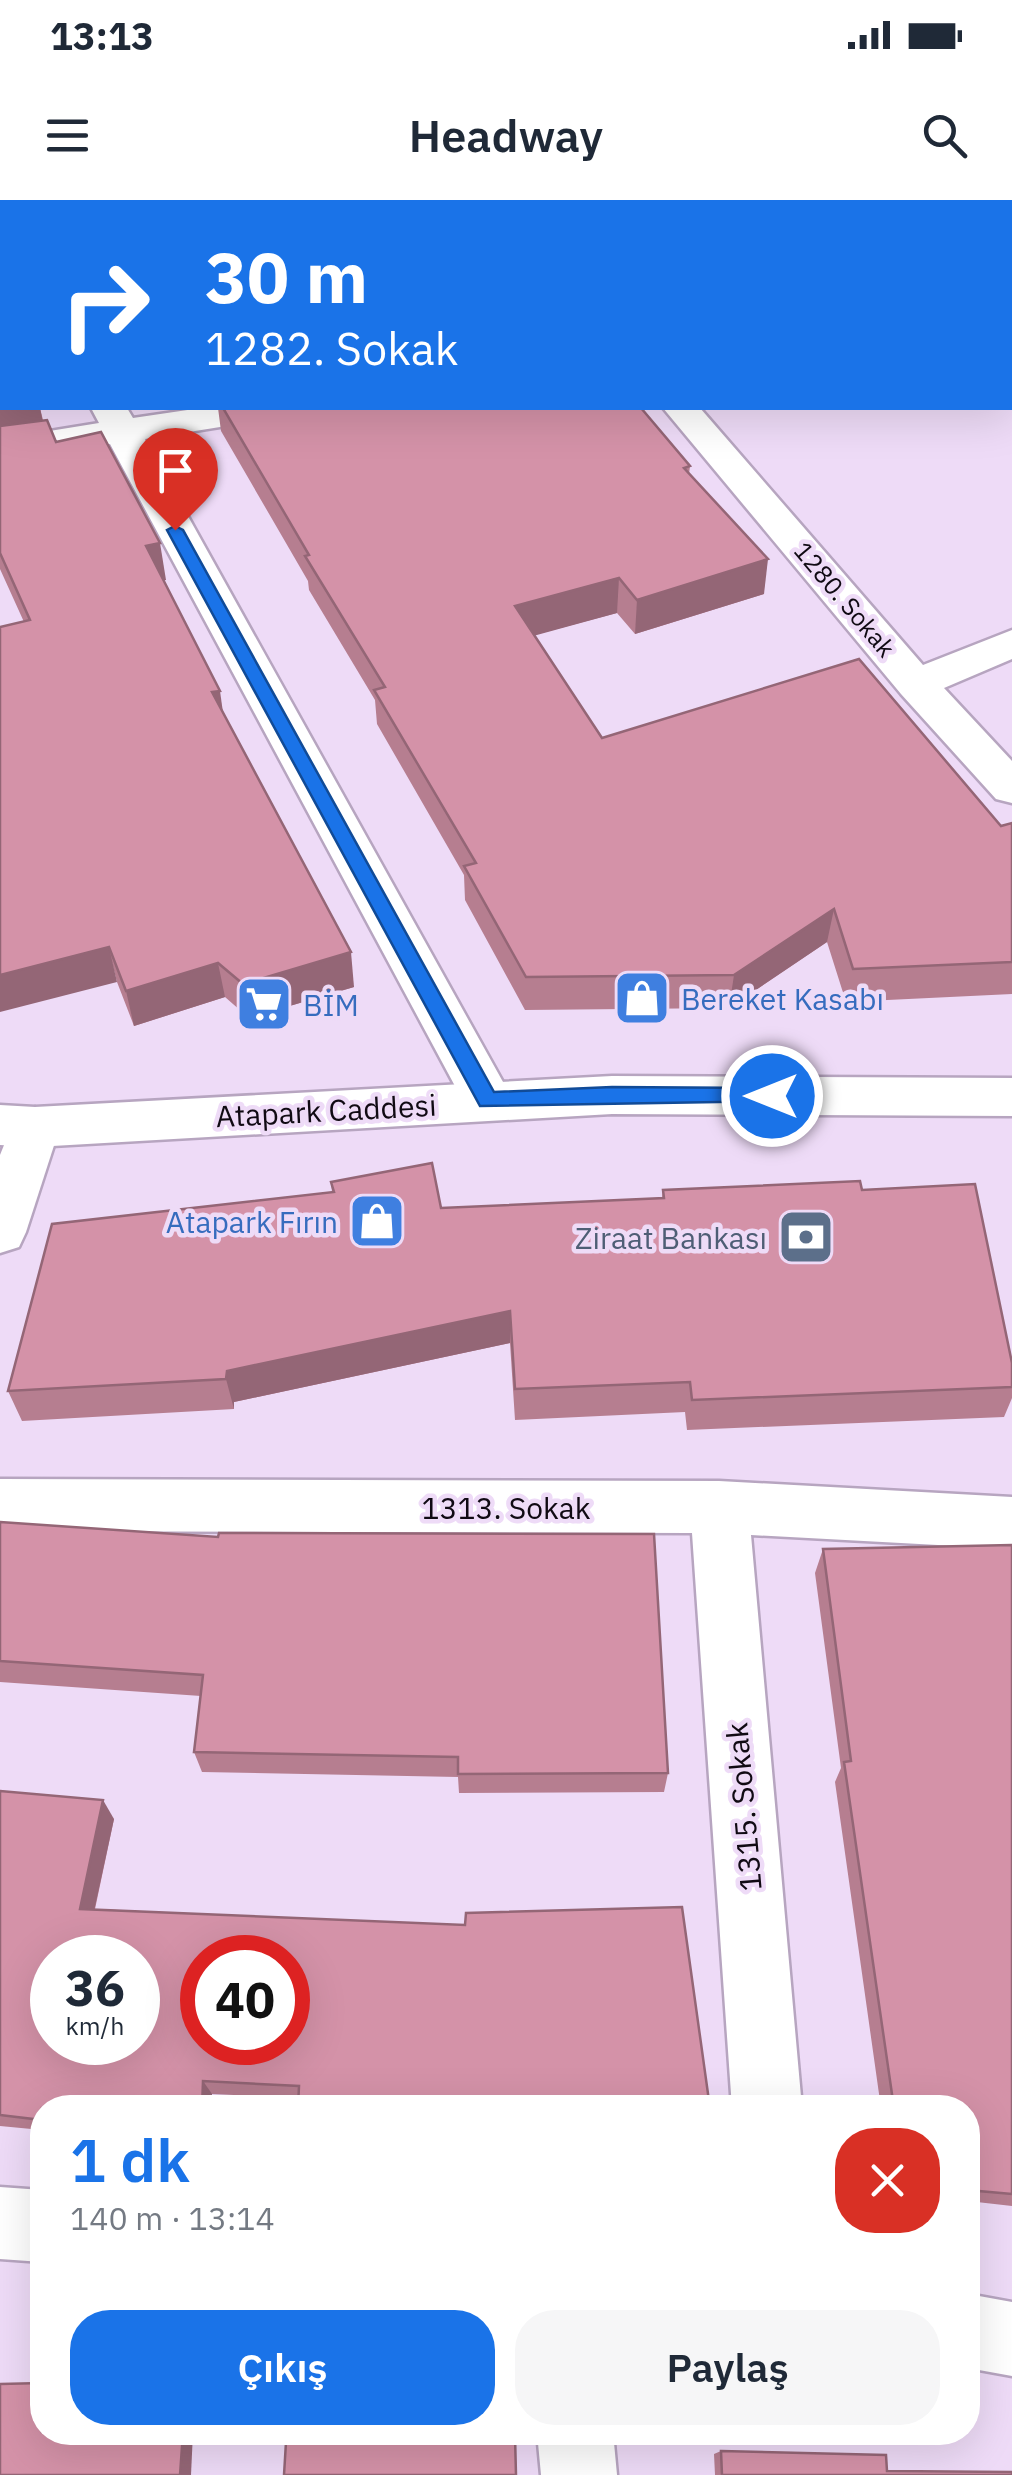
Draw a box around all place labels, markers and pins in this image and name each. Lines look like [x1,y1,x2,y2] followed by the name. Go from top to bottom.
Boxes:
[133,428,218,531] pin
[612,968,672,1028] shop icon: Bereket Kasabı
[234,974,294,1034] supermarket icon: BİM
[681,979,884,1018] place label: Bereket Kasabı
[303,985,359,1024] place label: BİM
[347,1191,407,1251] shop icon: Atapark Fırın
[166,1202,338,1241] place label: Atapark Fırın
[776,1207,836,1267] bank icon: Ziraat Bankası
[575,1218,767,1257] place label: Ziraat Bankası

